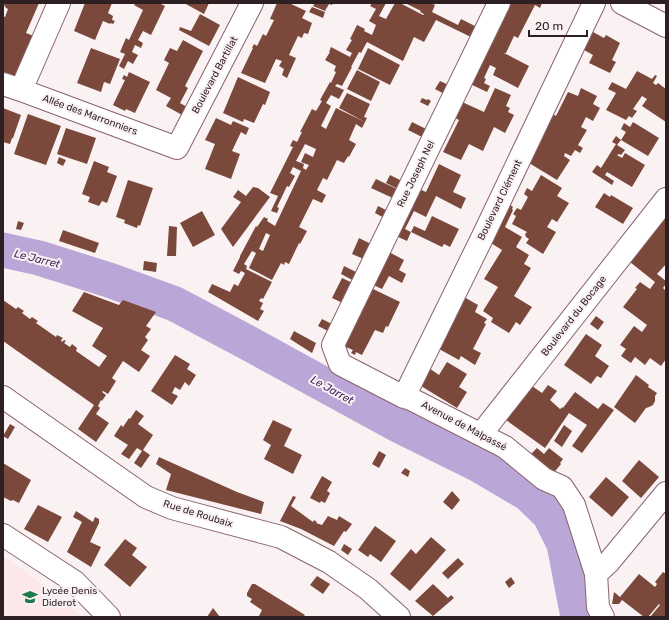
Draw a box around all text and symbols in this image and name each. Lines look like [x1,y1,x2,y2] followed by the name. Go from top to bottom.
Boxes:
[529,12,587,38] scale bar
[535,19,563,33] text: 20 m
[190,34,240,116] street label: Boulevard Bartillat
[41,92,139,138] street label: Allée des Marronniers
[395,139,437,209] street label: Rue Joseph Nel
[475,158,525,242] street label: Boulevard Clément
[13,247,62,271] water label: Le Jarret
[539,273,609,359] street label: Boulevard du Bocage
[308,373,356,407] water label: Le Jarret
[419,398,509,454] street label: Avenue de Malpassé
[162,498,235,530] street label: Rue de Roubaix
[42,585,97,609] place label: Lycée Denis Diderot
[21,588,39,606] school or university icon: Lycée Denis Diderot

